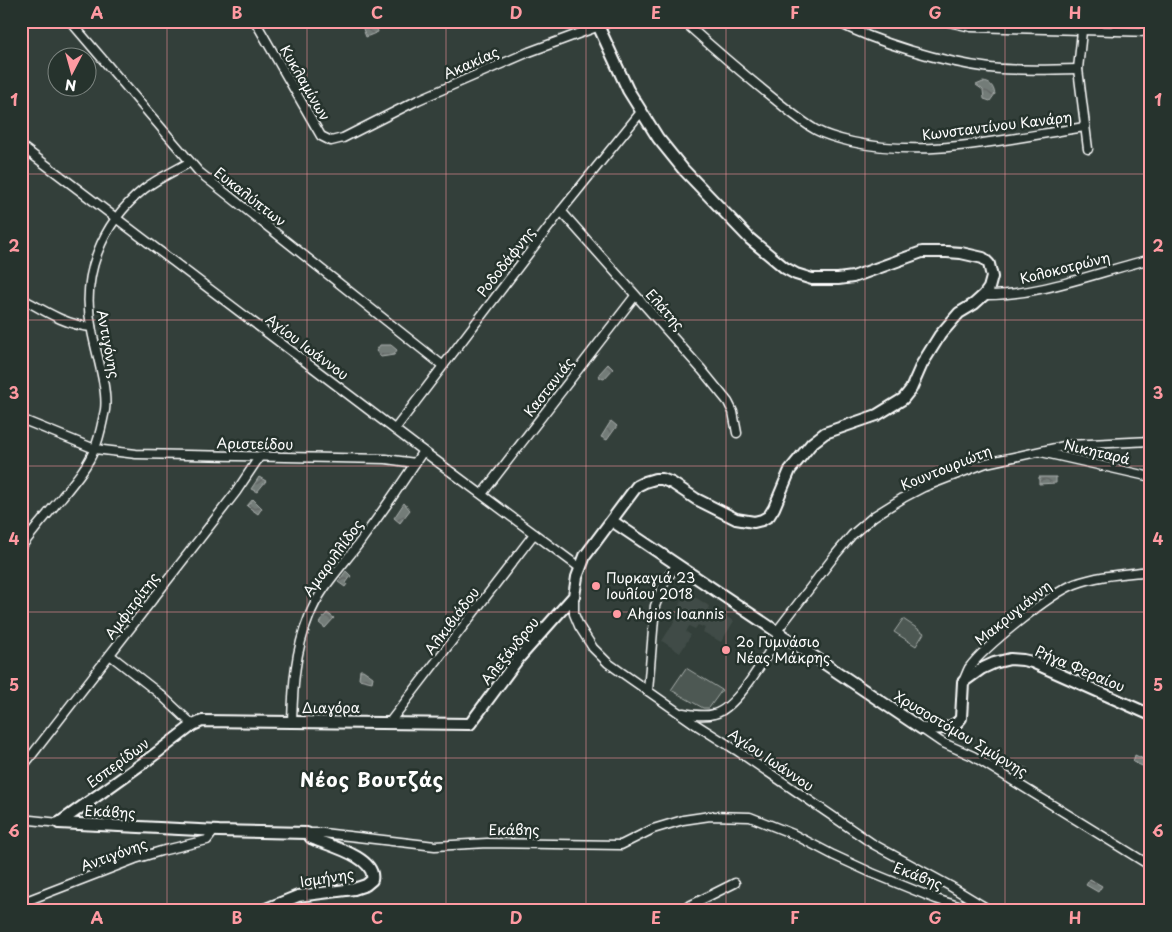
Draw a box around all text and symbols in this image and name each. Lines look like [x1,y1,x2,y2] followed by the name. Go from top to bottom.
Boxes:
[91,0,104,24] text: A
[232,0,243,24] text: B
[371,0,383,24] text: C
[510,0,522,24] text: D
[651,0,661,24] text: E
[790,0,800,24] text: F
[928,0,942,24] text: G
[1069,0,1081,24] text: H
[275,41,336,125] street label: Κυκλαμίνων
[440,41,502,84] street label: Ακακίας
[48,48,98,98] north arrow
[64,74,77,96] text: N
[10,87,18,111] text: 1
[1154,87,1162,111] text: 1
[921,106,1073,145] street label: Κωνσταντίνου Κανάρη
[210,162,291,231] street label: Ευκαλύπτων
[472,222,540,301] street label: Ροδοδάφνης
[8,233,20,257] text: 2
[1152,233,1164,257] text: 2
[1018,246,1112,289] street label: Κολοκοτρώνη
[641,284,690,335] street label: Ελάτης
[92,308,125,380] street label: Αντιγόνης
[261,308,353,385] street label: Αγίου Ιωάννου
[519,352,579,421] street label: Καστανιάς
[9,380,19,404] text: 3
[1153,380,1163,404] text: 3
[217,432,293,455] street label: Αριστείδου
[1062,434,1132,469] street label: Νικηταρά
[897,440,994,495] street label: Κουντουριώτη
[297,515,368,601] street label: Αμαρυλλίδος
[9,526,20,550] text: 4
[1153,526,1164,550] text: 4
[606,567,695,604] place label: Πυρκαγιά 23 Ιουλίου 2018
[99,568,164,644] street label: Αμφιτρίτης
[970,575,1056,650] street label: Μακρυγιάννη
[590,580,602,592] marker: Πυρκαγιά 23 Ιουλίου 2018
[419,582,484,659] street label: Αλκιβιάδου
[627,603,724,624] place label: Ahgios Ioannis
[611,608,623,620] marker: Ahgios Ioannis
[476,612,544,689] street label: Αλεξάνδρου
[736,631,830,668] place label: 2ο Γυμνάσιο Νέας Μάκρης
[1032,640,1128,697] street label: Ρήγα Φεραίου
[720,644,732,656] marker: 2ο Γυμνάσιο Νέας Μάκρης
[9,672,19,696] text: 5
[1153,672,1163,696] text: 5
[891,685,1032,782] street label: Χρυσοστόμου Σμύρνης
[302,697,360,718] street label: Διαγόρα
[724,723,818,796] street label: Αγίου Ιωάννου
[82,733,153,792] street label: Εσπερίδων
[300,765,444,793] district label: Νέος Βουτζάς
[84,800,136,823] street label: Εκάβης
[8,818,20,842] text: 6
[1152,818,1164,842] text: 6
[488,819,540,840] street label: Εκάβης
[78,833,150,876] street label: Αντιγόνης
[891,857,946,894] street label: Εκάβης
[298,863,355,892] street label: Ισμήνης
[91,905,104,929] text: A
[232,905,243,929] text: B
[371,905,383,929] text: C
[510,905,522,929] text: D
[651,905,661,929] text: E
[790,905,800,929] text: F
[928,905,942,929] text: G
[1069,905,1081,929] text: H

